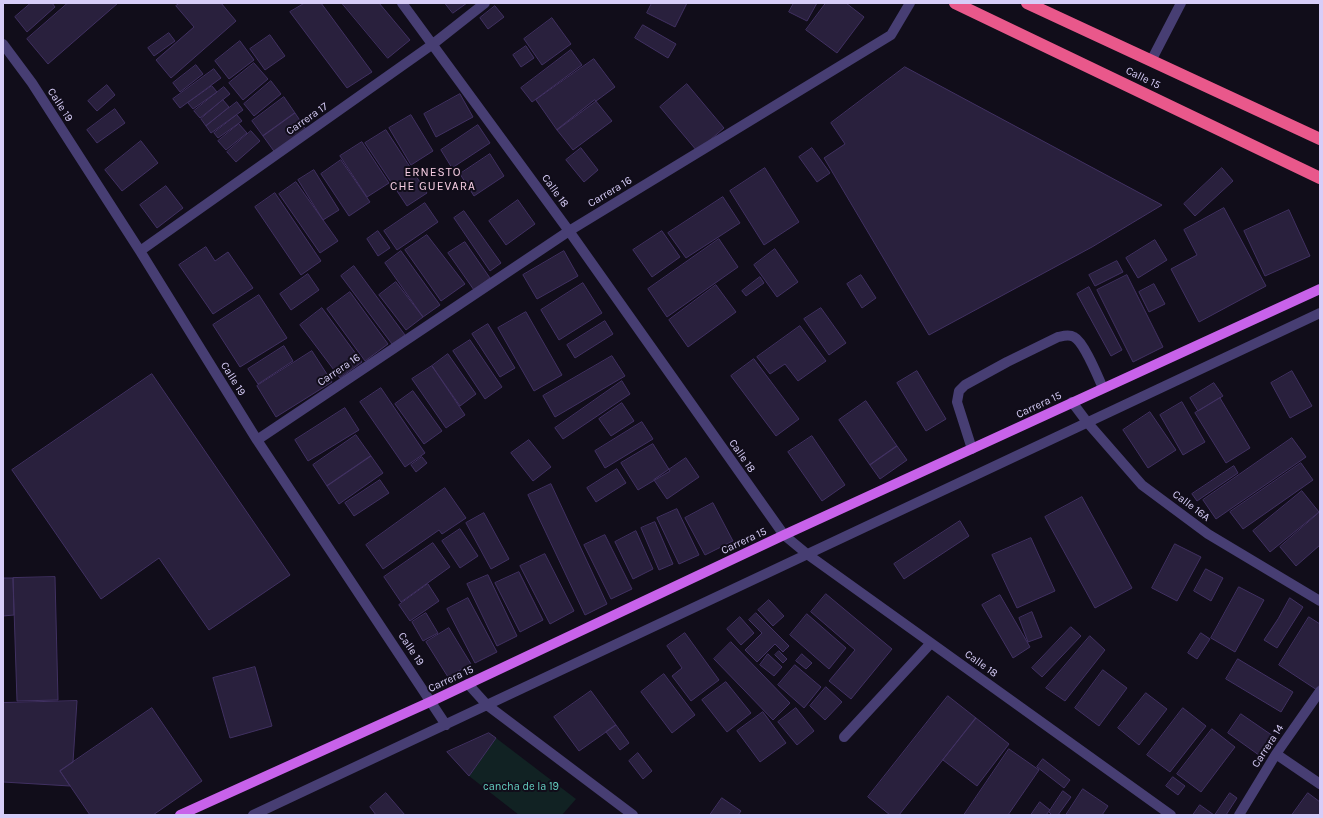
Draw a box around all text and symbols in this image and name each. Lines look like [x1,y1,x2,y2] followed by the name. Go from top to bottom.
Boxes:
[1123,64,1163,92] street label: Calle 15
[44,86,76,124] street label: Calle 19
[284,100,330,138] street label: Carrera 17
[390,166,476,194] district label: ERNESTO CHE GUEVARA
[539,172,571,210] street label: Calle 18
[586,174,634,210] street label: Carrera 16
[315,351,363,389] street label: Carrera 16
[218,360,248,398] street label: Calle 19
[1014,389,1064,421] street label: Carrera 15
[726,437,758,475] street label: Calle 18
[1170,488,1212,524] street label: Calle 16A
[719,525,769,557] street label: Carrera 15
[395,630,427,668] street label: Calle 19
[962,648,1000,680] street label: Calle 18
[426,663,476,695] street label: Carrera 15
[1249,722,1287,770] street label: Carrera 14
[483,780,559,794] park label: cancha de la 19

